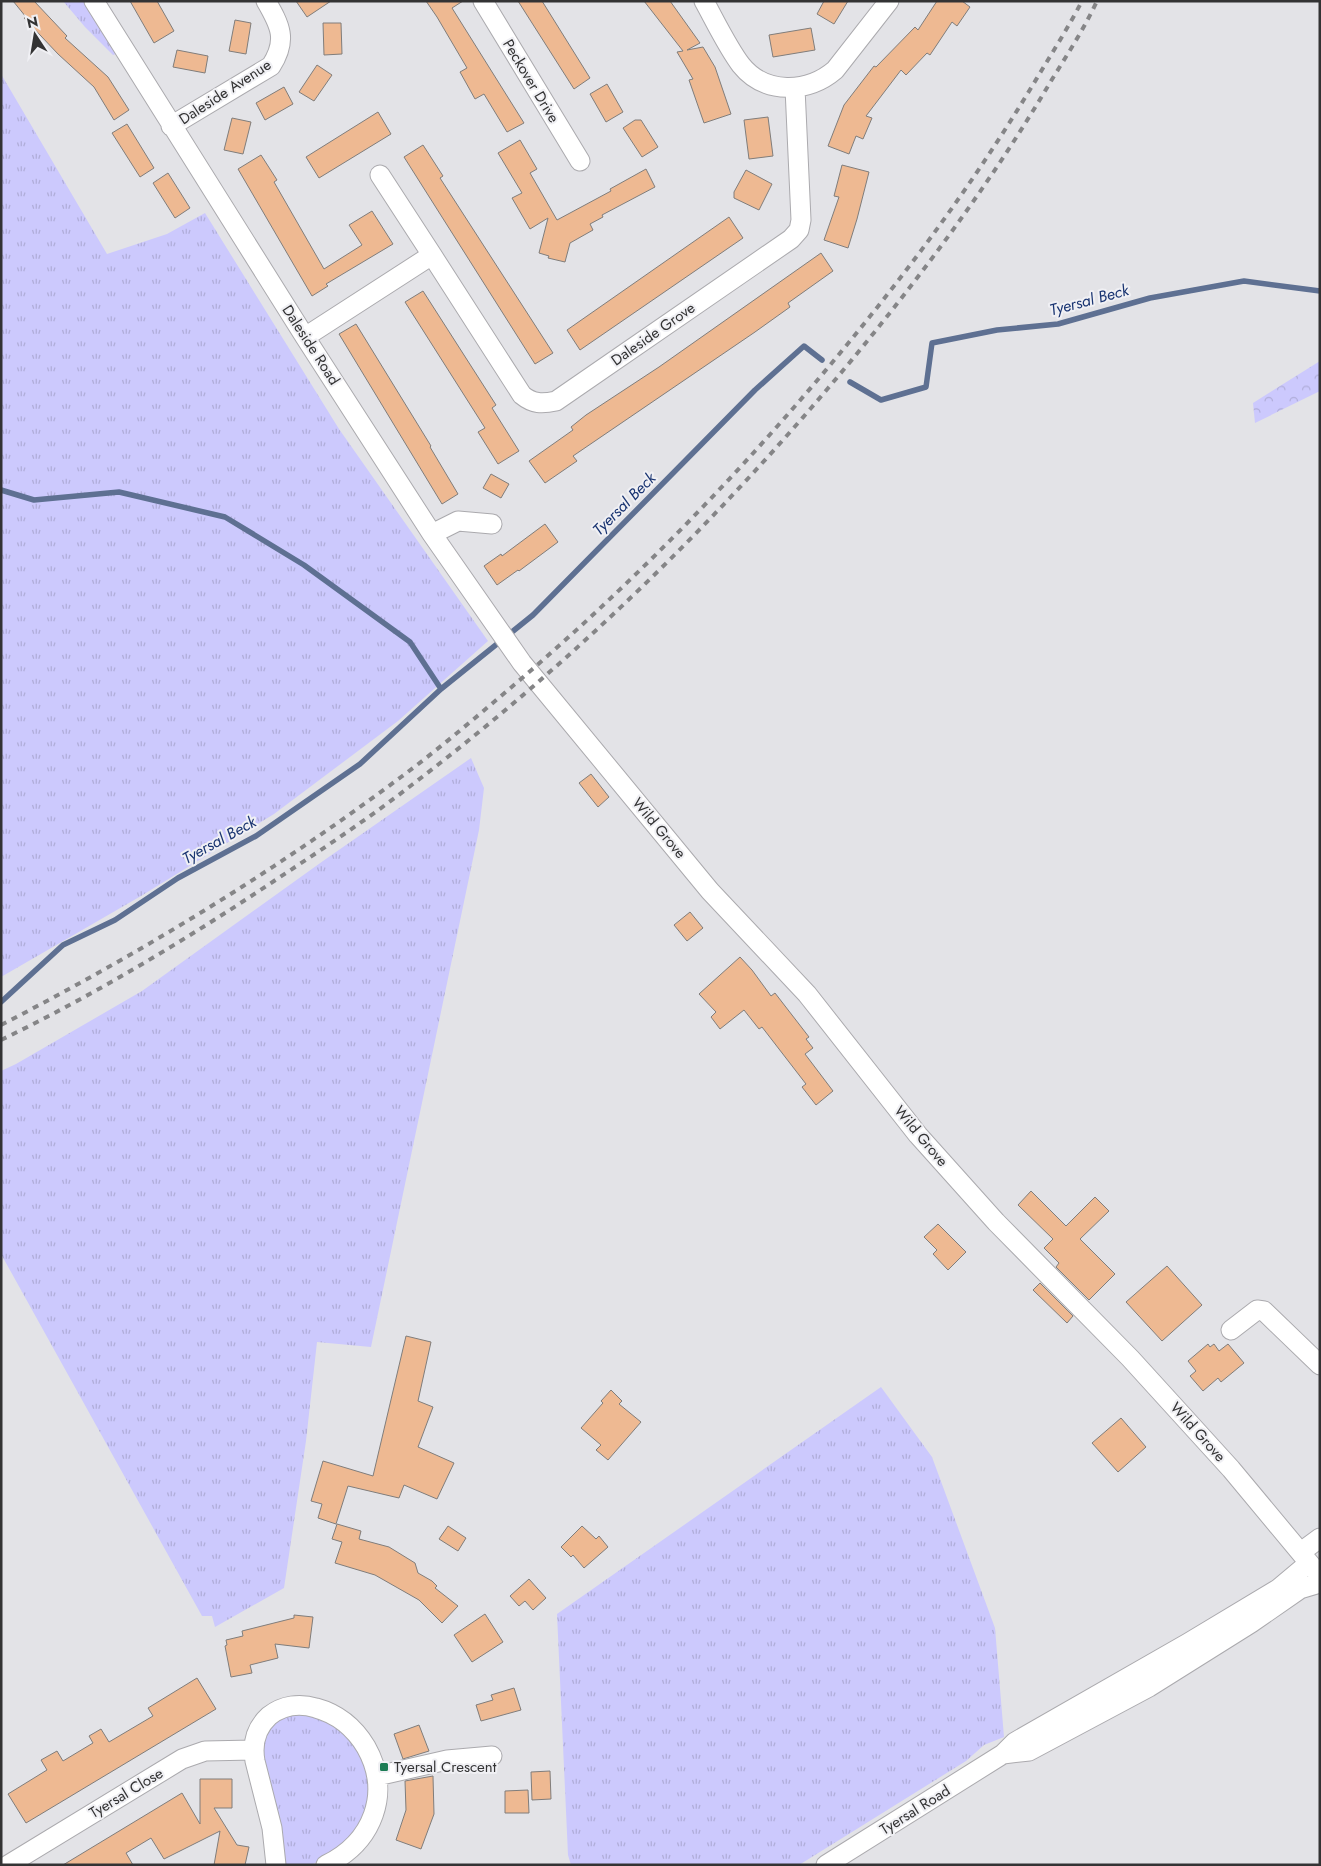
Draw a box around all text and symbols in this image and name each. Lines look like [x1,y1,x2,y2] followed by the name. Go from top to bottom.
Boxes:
[10,10,60,60] north arrow
[25,11,40,33] text: N
[497,35,565,127] street label: Peckover Drive
[175,54,276,130] street label: Daleside Avenue
[1047,278,1132,322] water label: Tyersal Beck
[607,297,700,371] street label: Daleside Grove
[277,301,345,389] street label: Daleside Road
[587,466,662,541] water label: Tyersal Beck
[627,793,691,864] street label: Wild Grove
[178,810,261,870] water label: Tyersal Beck
[889,1101,953,1172] street label: Wild Grove
[1165,1397,1231,1467] street label: Wild Grove
[394,1756,497,1778] place label: Tyersal Crescent
[378,1761,390,1773] marker: Tyersal Crescent
[85,1762,167,1824] street label: Tyersal Close
[876,1780,954,1840] street label: Tyersal Road

